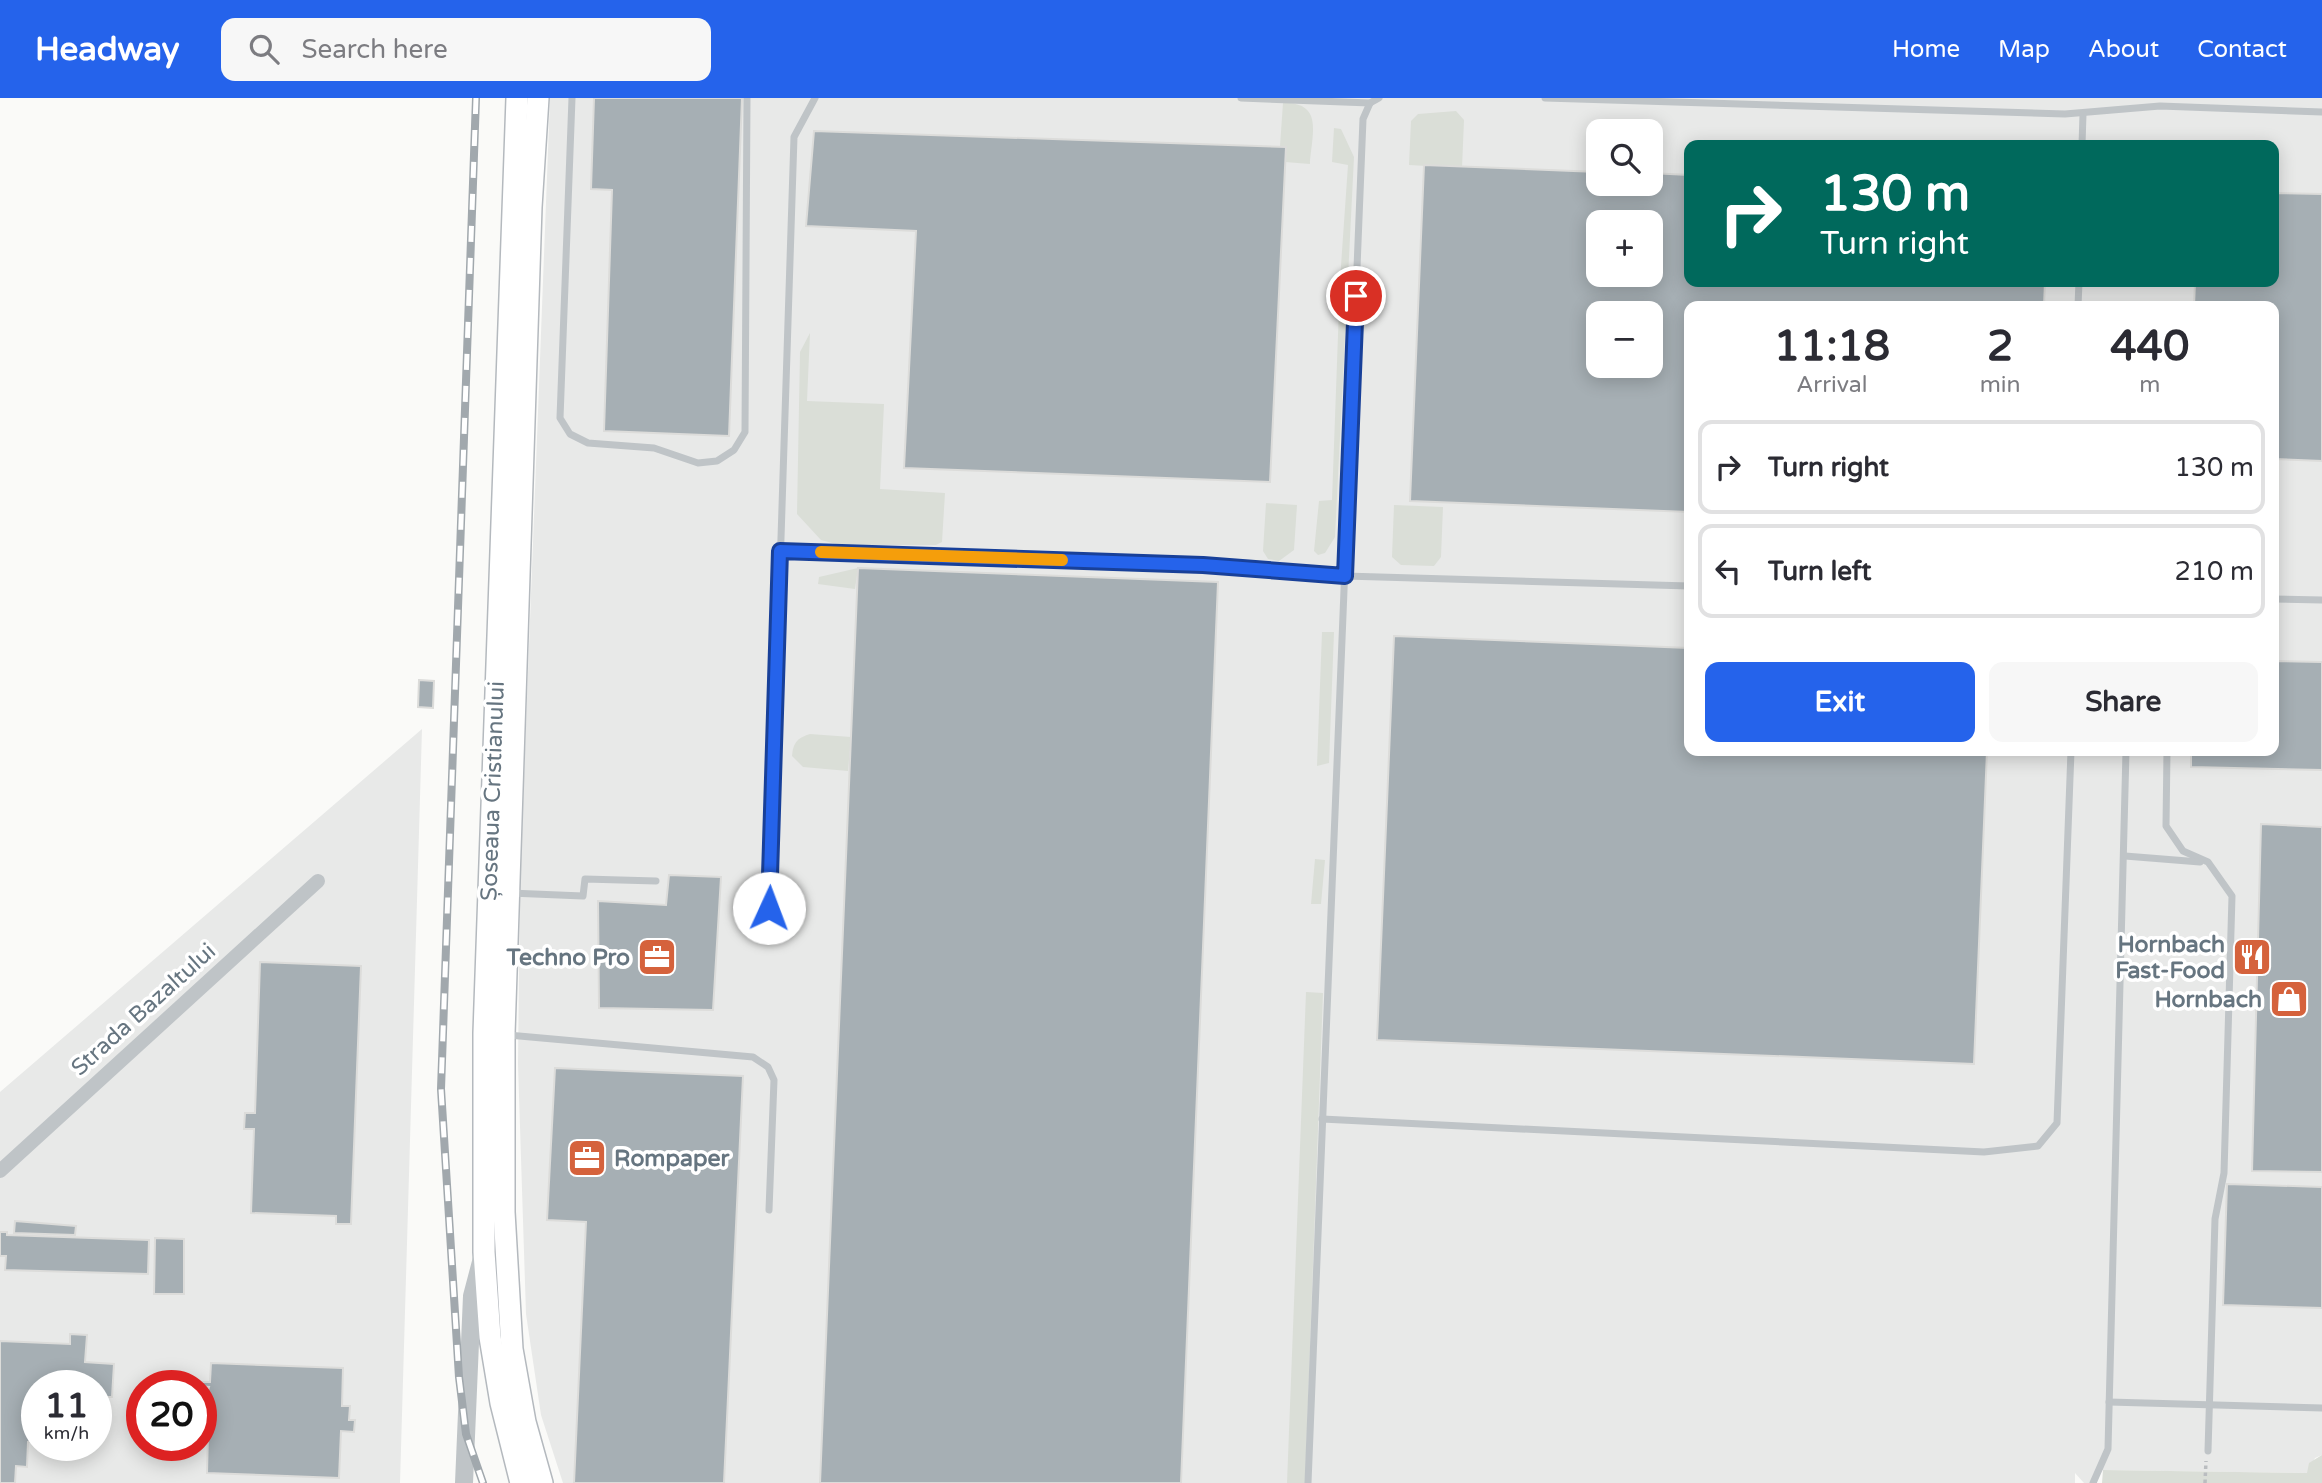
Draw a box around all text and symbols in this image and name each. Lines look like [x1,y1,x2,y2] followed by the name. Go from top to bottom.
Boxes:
[221,18,711,81] search box
[35,30,179,69] text: Headway
[245,30,283,68] icon: search
[301,34,448,65] text: Search here
[1892,35,1960,64] text: Home
[1998,35,2050,64] text: Map
[2088,35,2159,64] text: About
[2197,35,2287,64] text: Contact
[1586,119,1663,378] map controls
[1586,119,1663,196] button: search
[1820,165,1970,224] text: 130 m
[1705,168,1796,259] icon: right
[1586,210,1663,287] button: +
[1820,225,1969,263] text: Turn right
[1326,266,1386,326] pin
[1337,277,1375,315] icon: arrive
[1586,301,1663,378] button: −
[1774,321,1890,372] text: 11:18
[1987,321,2013,372] text: 2
[2110,321,2189,372] text: 440
[1796,371,1867,399] text: Arrival
[1980,371,2021,399] text: min
[2139,371,2160,399] text: m
[1709,448,1747,486] icon: right
[1768,452,1889,483] text: Turn right
[2174,452,2254,483] text: 130 m
[1709,552,1747,590] icon: left
[1768,556,1871,587] text: Turn left
[2174,556,2254,587] text: 210 m
[1705,662,1975,742] button: Exit
[1989,662,2258,742] button: Share
[475,681,511,902] street label: Șoseaua Cristianului
[732,871,806,945] position arrow
[2115,931,2225,985] place label: Hornbach Fast-Food
[636,936,678,978] office icon: Techno Pro
[2231,936,2273,978] restaurant icon: Hornbach Fast-Food
[66,938,222,1082] street label: Strada Bazaltului
[505,944,630,972] place label: Techno Pro
[2268,978,2310,1020] shop icon: Hornbach
[2154,986,2262,1014] place label: Hornbach
[566,1137,608,1179] office icon: Rompaper
[614,1145,730,1173] place label: Rompaper
[126,1370,217,1461] speed limit sign: 20
[45,1385,88,1427] text: 11
[44,1422,89,1444] text: km/h

